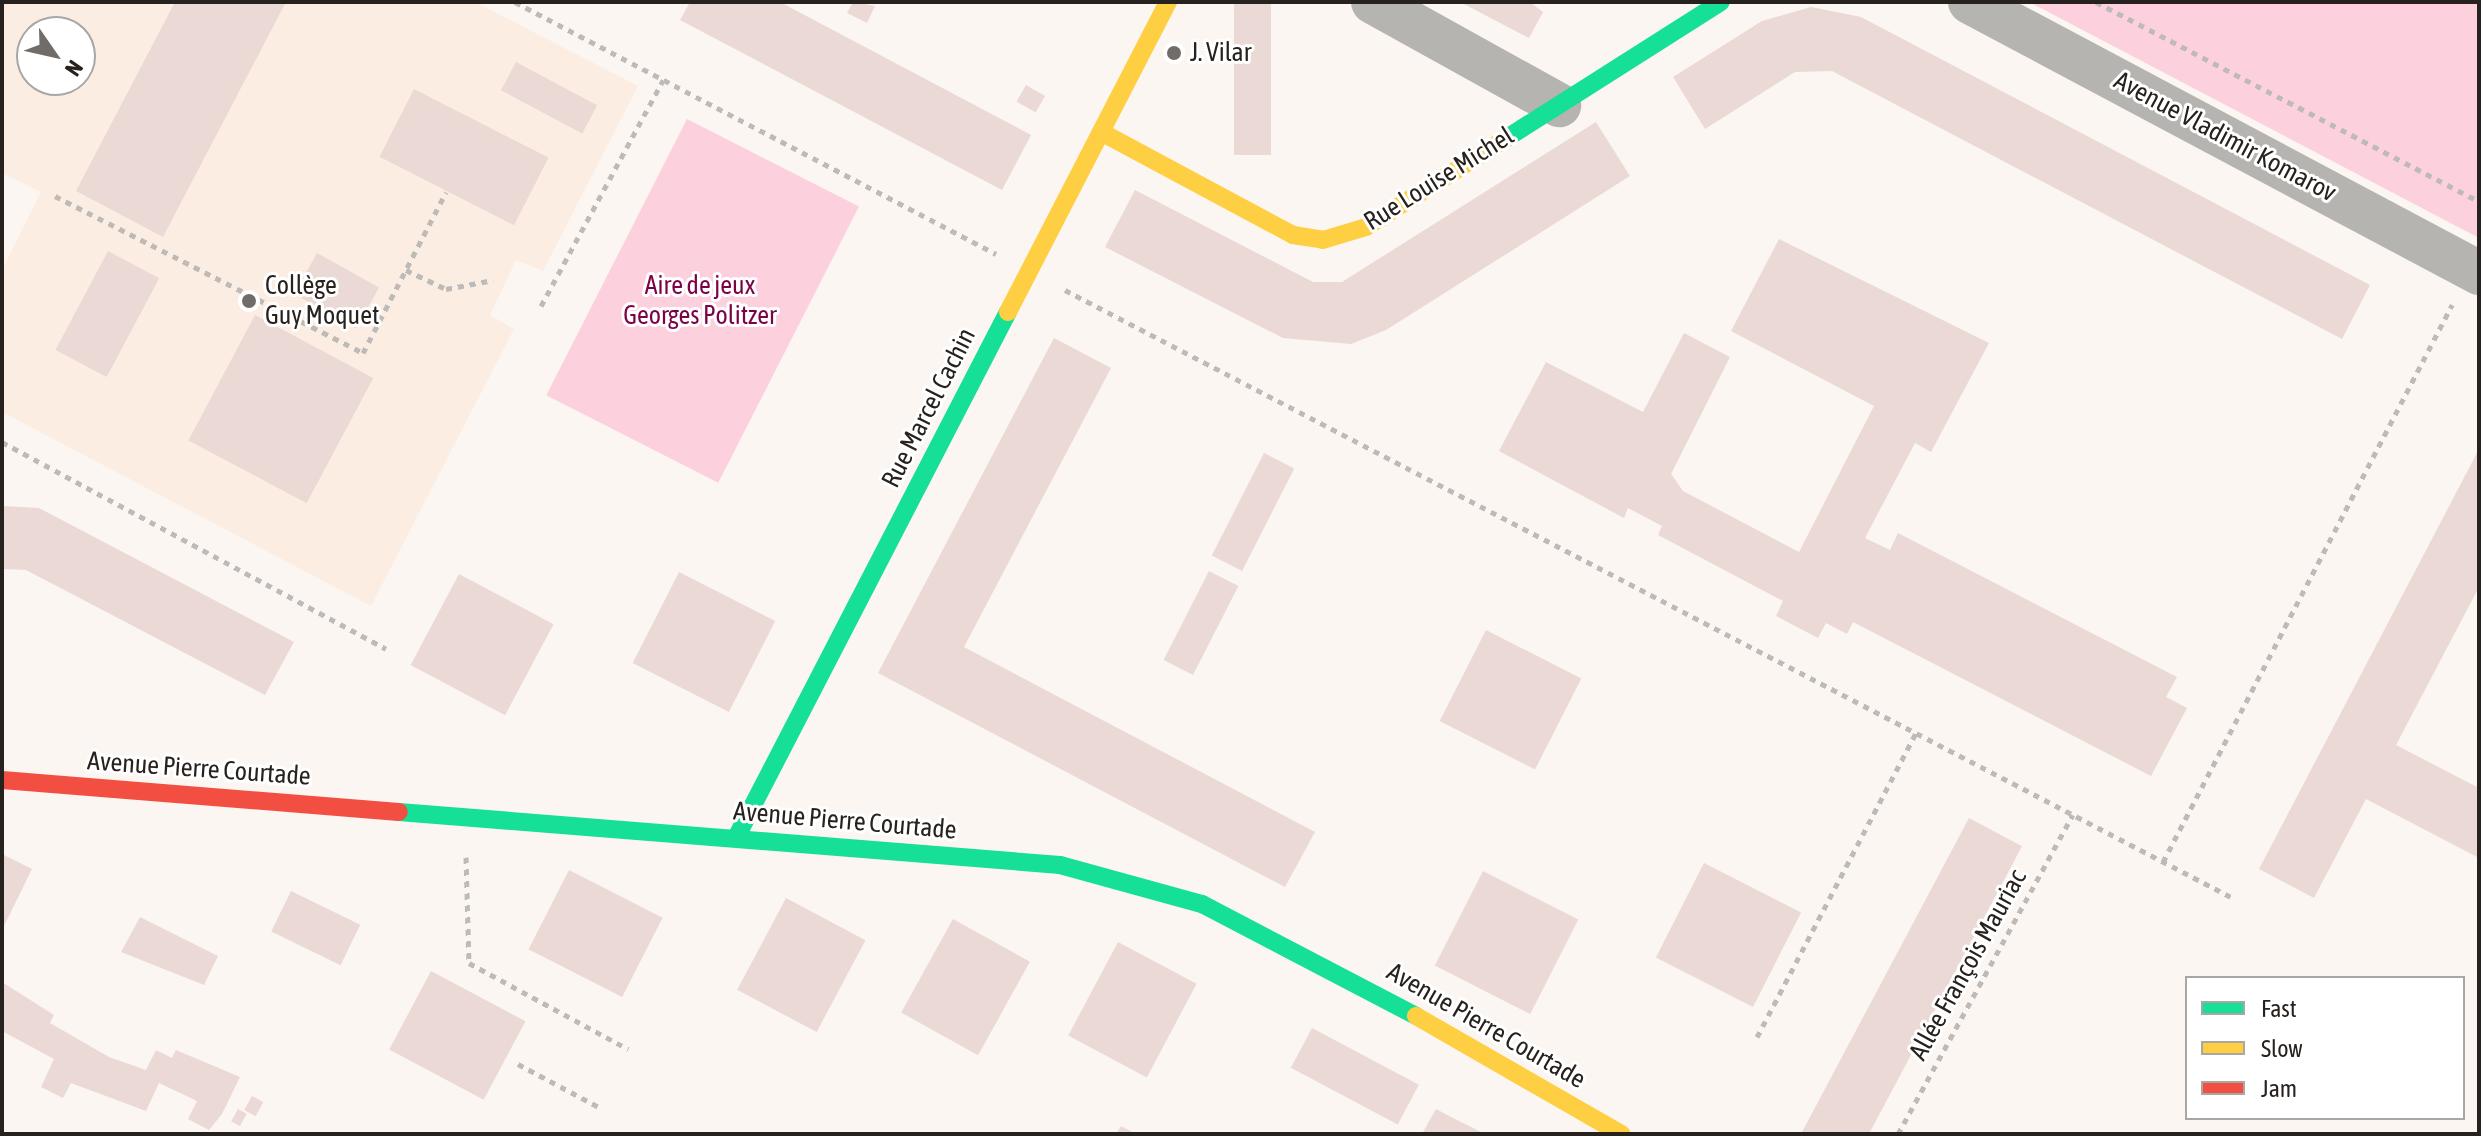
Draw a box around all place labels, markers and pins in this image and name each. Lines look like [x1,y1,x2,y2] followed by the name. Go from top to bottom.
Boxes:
[1190,37,1251,69] place label: J. Vilar
[1165,44,1183,62] marker: J. Vilar
[265,270,379,332] place label: Collège Guy Moquet
[240,292,258,310] marker: Collège Guy Moquet

